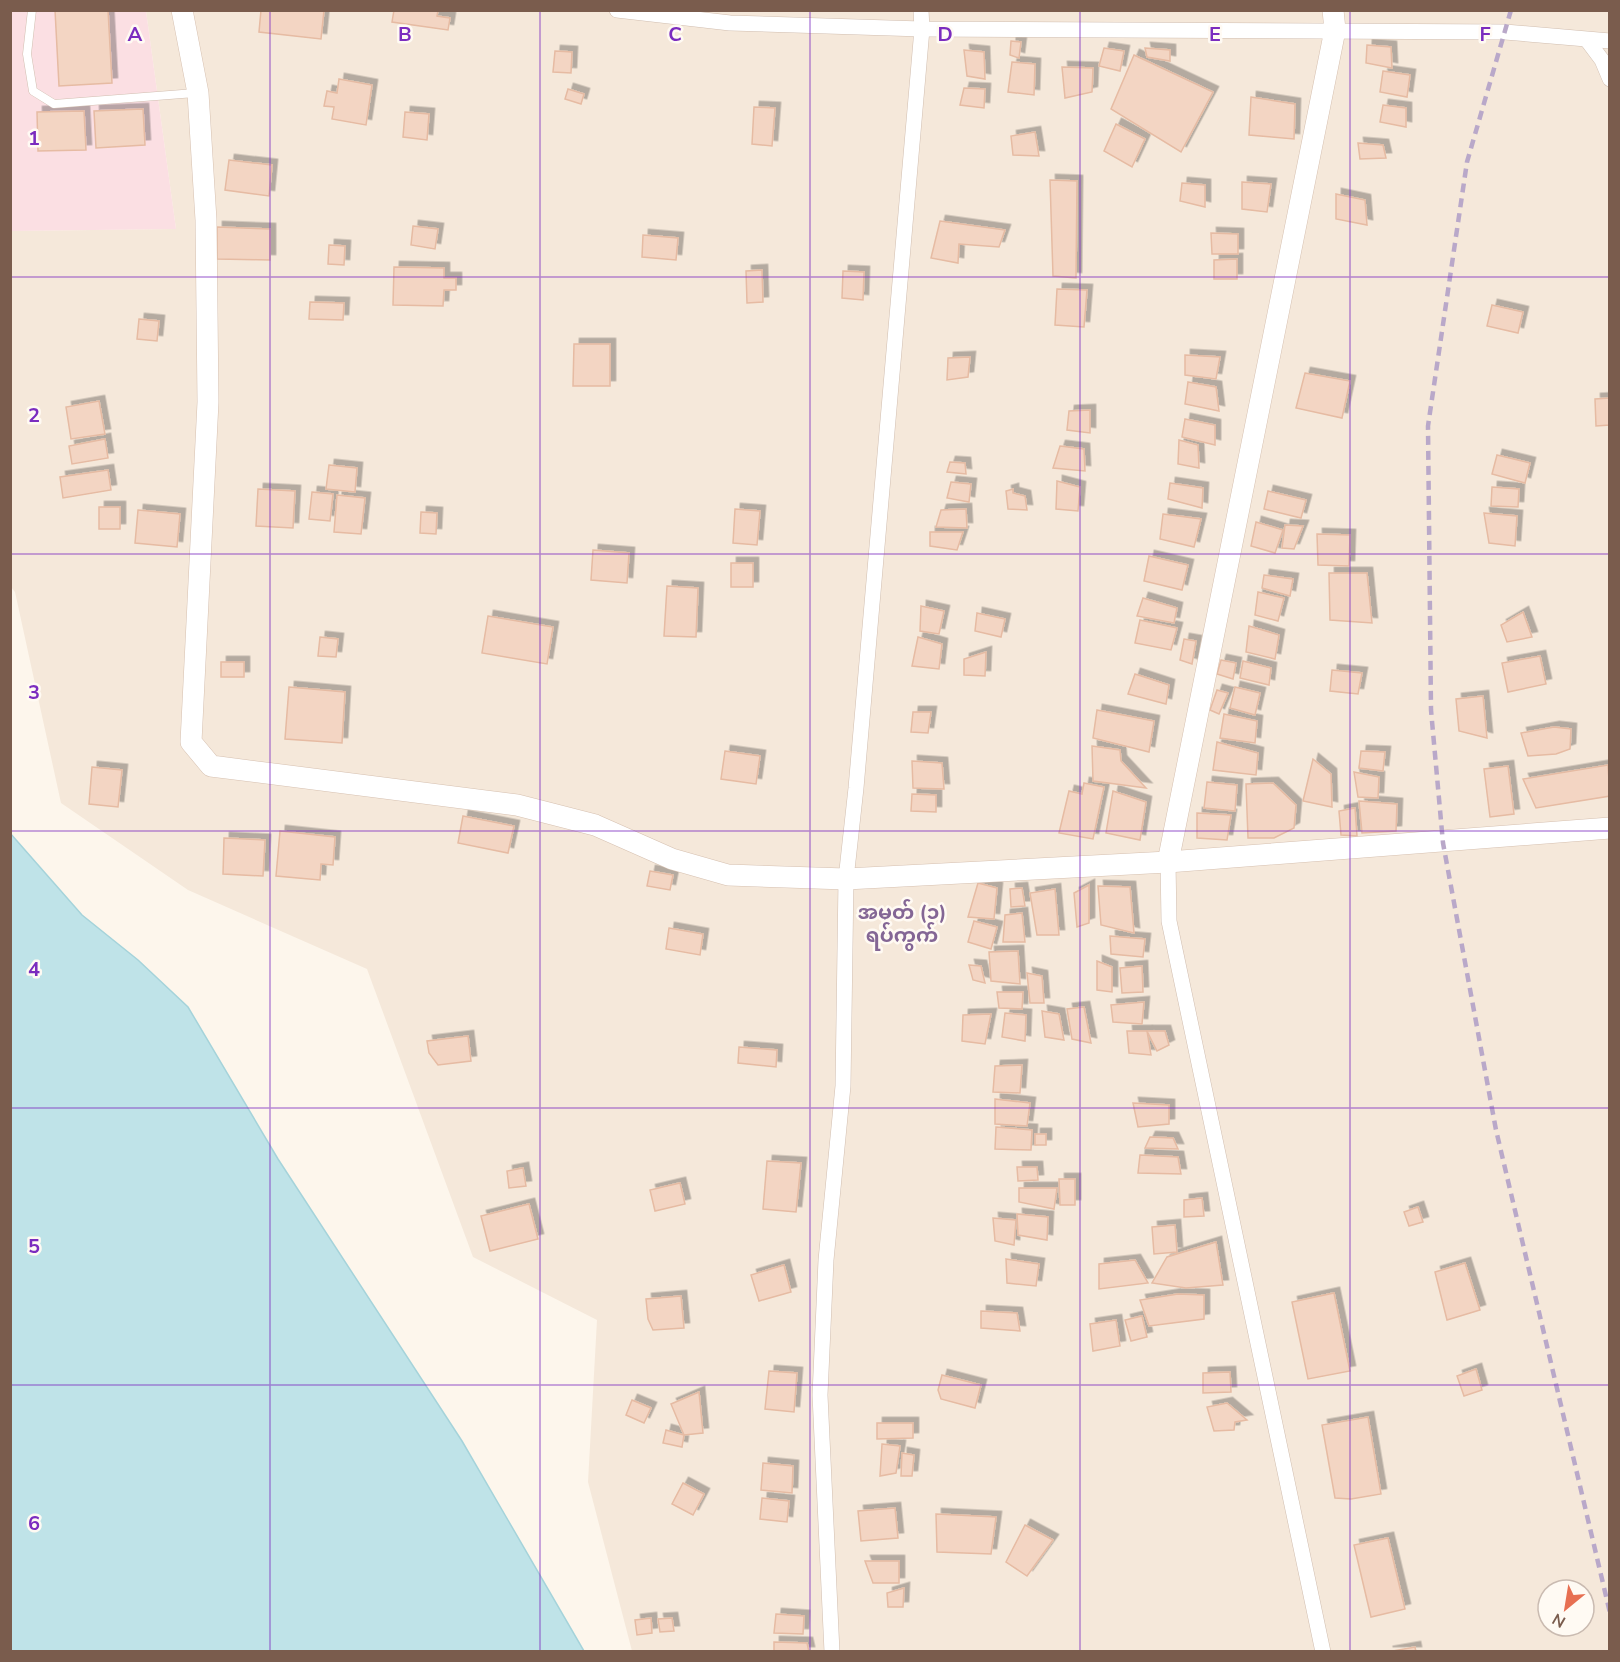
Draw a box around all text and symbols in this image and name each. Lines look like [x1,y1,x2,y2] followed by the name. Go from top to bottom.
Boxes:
[128,21,143,48] text: A
[398,21,412,48] text: B
[668,21,682,48] text: C
[937,21,953,48] text: D
[1209,21,1221,48] text: E
[1479,21,1491,48] text: F
[28,125,40,152] text: 1
[28,402,40,429] text: 2
[28,679,40,706] text: 3
[858,899,946,951] district label: အမှတ် (၁) ရပ်ကွက်
[28,956,40,983] text: 4
[28,1233,40,1260] text: 5
[28,1510,40,1537] text: 6
[1536,1578,1596,1638] north arrow
[1548,1608,1570,1633] text: N

